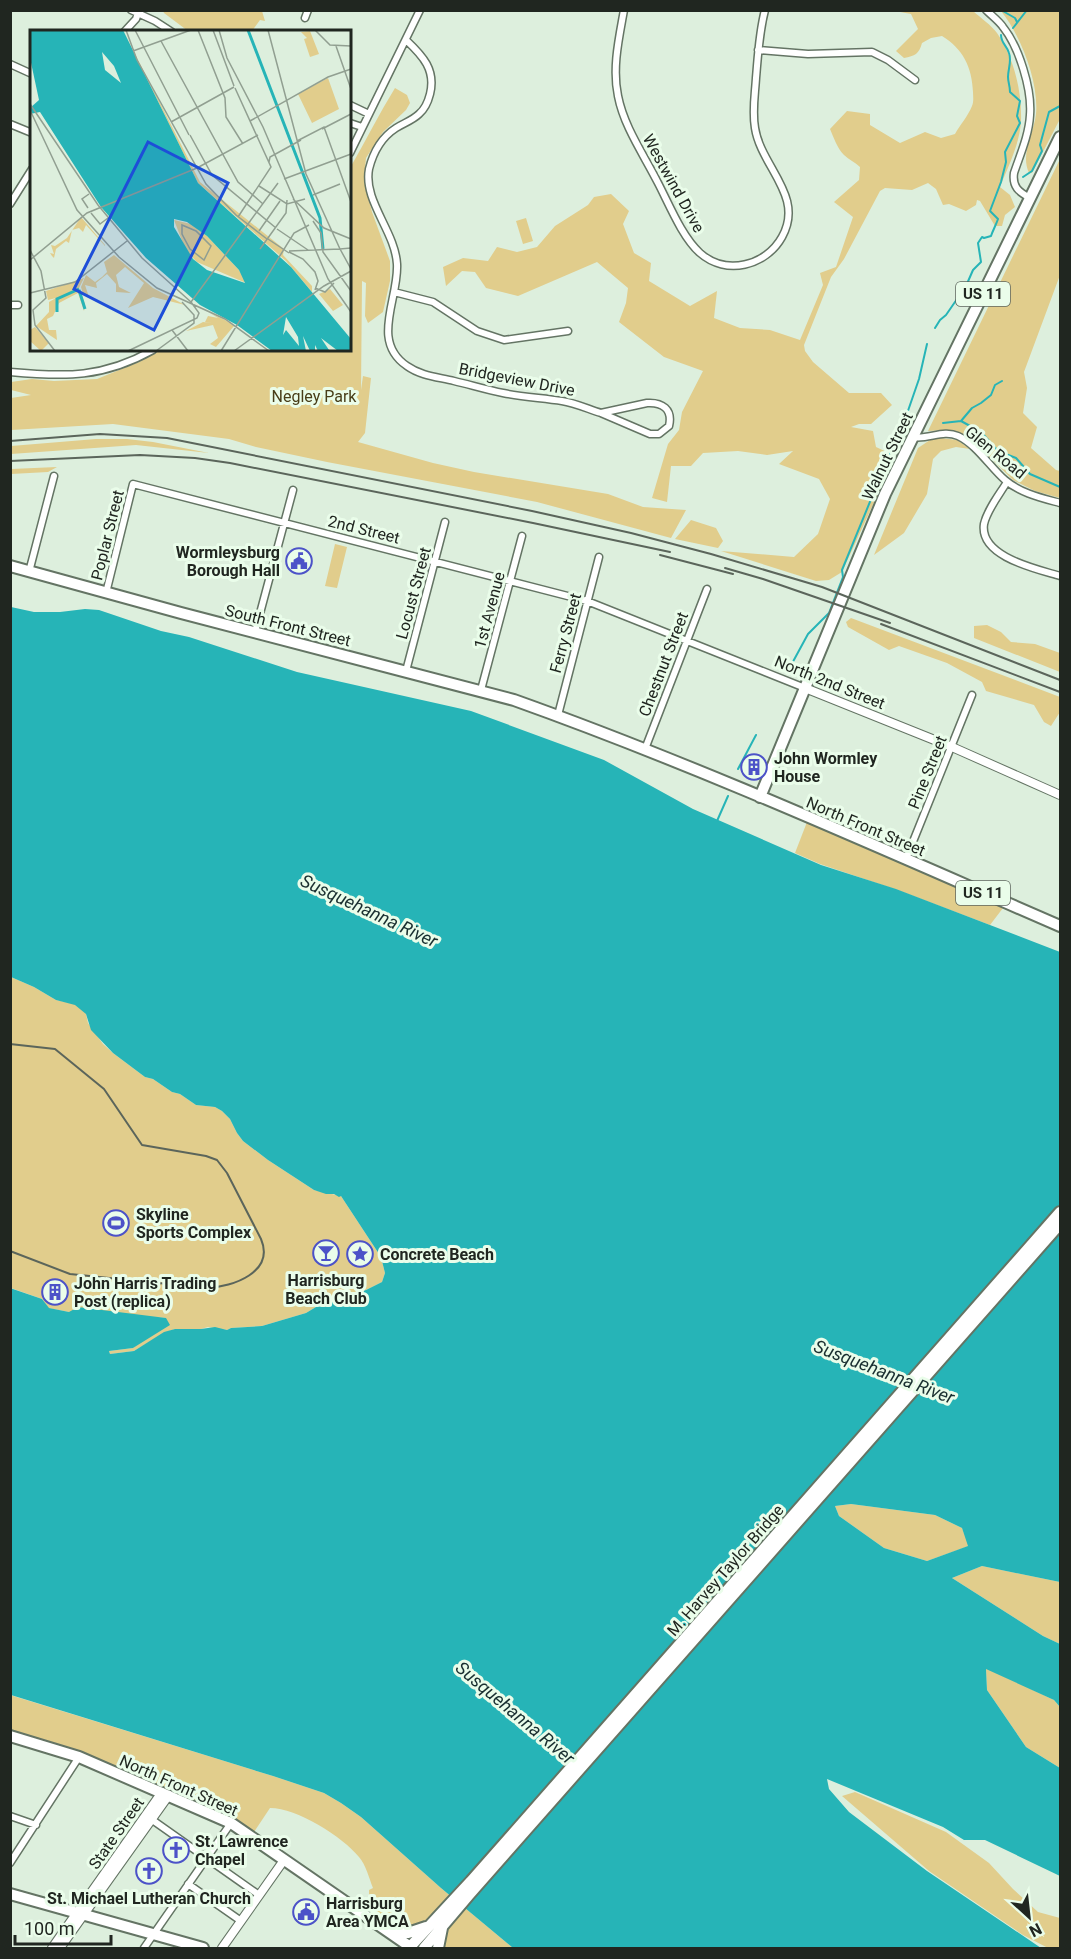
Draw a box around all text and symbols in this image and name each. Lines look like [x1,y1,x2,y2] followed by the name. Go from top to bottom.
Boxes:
[30,30,351,351] inset map
[639,131,708,236] street label: Westwind Drive
[956,282,1010,306] road number: US 11
[457,359,577,400] street label: Bridgeview Drive
[272,387,357,406] park label: Negley Park
[858,409,917,503] street label: Walnut Street
[961,422,1030,483] street label: Glen Road
[87,488,128,582] street label: Poplar Street
[326,511,402,548] street label: 2nd Street
[176,543,280,580] place label: Wormleysburg Borough Hall
[392,545,435,641] street label: Locust Street
[284,546,314,576] public building icon: Wormleysburg Borough Hall
[470,570,509,651] street label: 1st Avenue
[546,591,585,675] street label: Ferry Street
[223,601,353,650] street label: South Front Street
[635,609,692,719] street label: Chestnut Street
[772,652,888,713] street label: North 2nd Street
[904,733,951,812] street label: Pine Street
[774,749,878,786] place label: John Wormley House
[739,752,769,782] building icon: John Wormley House
[803,793,928,860] street label: North Front Street
[297,870,442,952] water label: Susquehanna River
[956,881,1010,905] road number: US 11
[136,1205,252,1242] place label: Skyline Sports Complex
[101,1208,131,1238] sports icon: Skyline Sports Complex
[311,1238,341,1268] bar icon: Harrisburg Beach Club
[345,1239,375,1269] place icon: Concrete Beach
[380,1245,494,1264] place label: Concrete Beach
[285,1271,367,1308] place label: Harrisburg Beach Club
[74,1274,216,1311] place label: John Harris Trading Post (replica)
[40,1277,70,1307] building icon: John Harris Trading Post (replica)
[811,1335,958,1408] water label: Susquehanna River
[663,1501,788,1640] street label: M. Harvey Taylor Bridge
[452,1657,580,1769] water label: Susquehanna River
[117,1751,241,1820] street label: North Front Street
[85,1794,148,1873] street label: State Street
[195,1832,289,1869] place label: St. Lawrence Chapel
[161,1835,191,1865] church icon: St. Lawrence Chapel
[134,1856,164,1886] church icon: St. Michael Lutheran Church
[999,1887,1059,1947] north arrow
[47,1889,251,1908] place label: St. Michael Lutheran Church
[326,1894,409,1931] place label: Harrisburg Area YMCA
[291,1897,321,1927] public building icon: Harrisburg Area YMCA
[15,1908,111,1946] scale bar
[24,1918,75,1939] text: 100 m
[1026,1919,1045,1941] text: N

